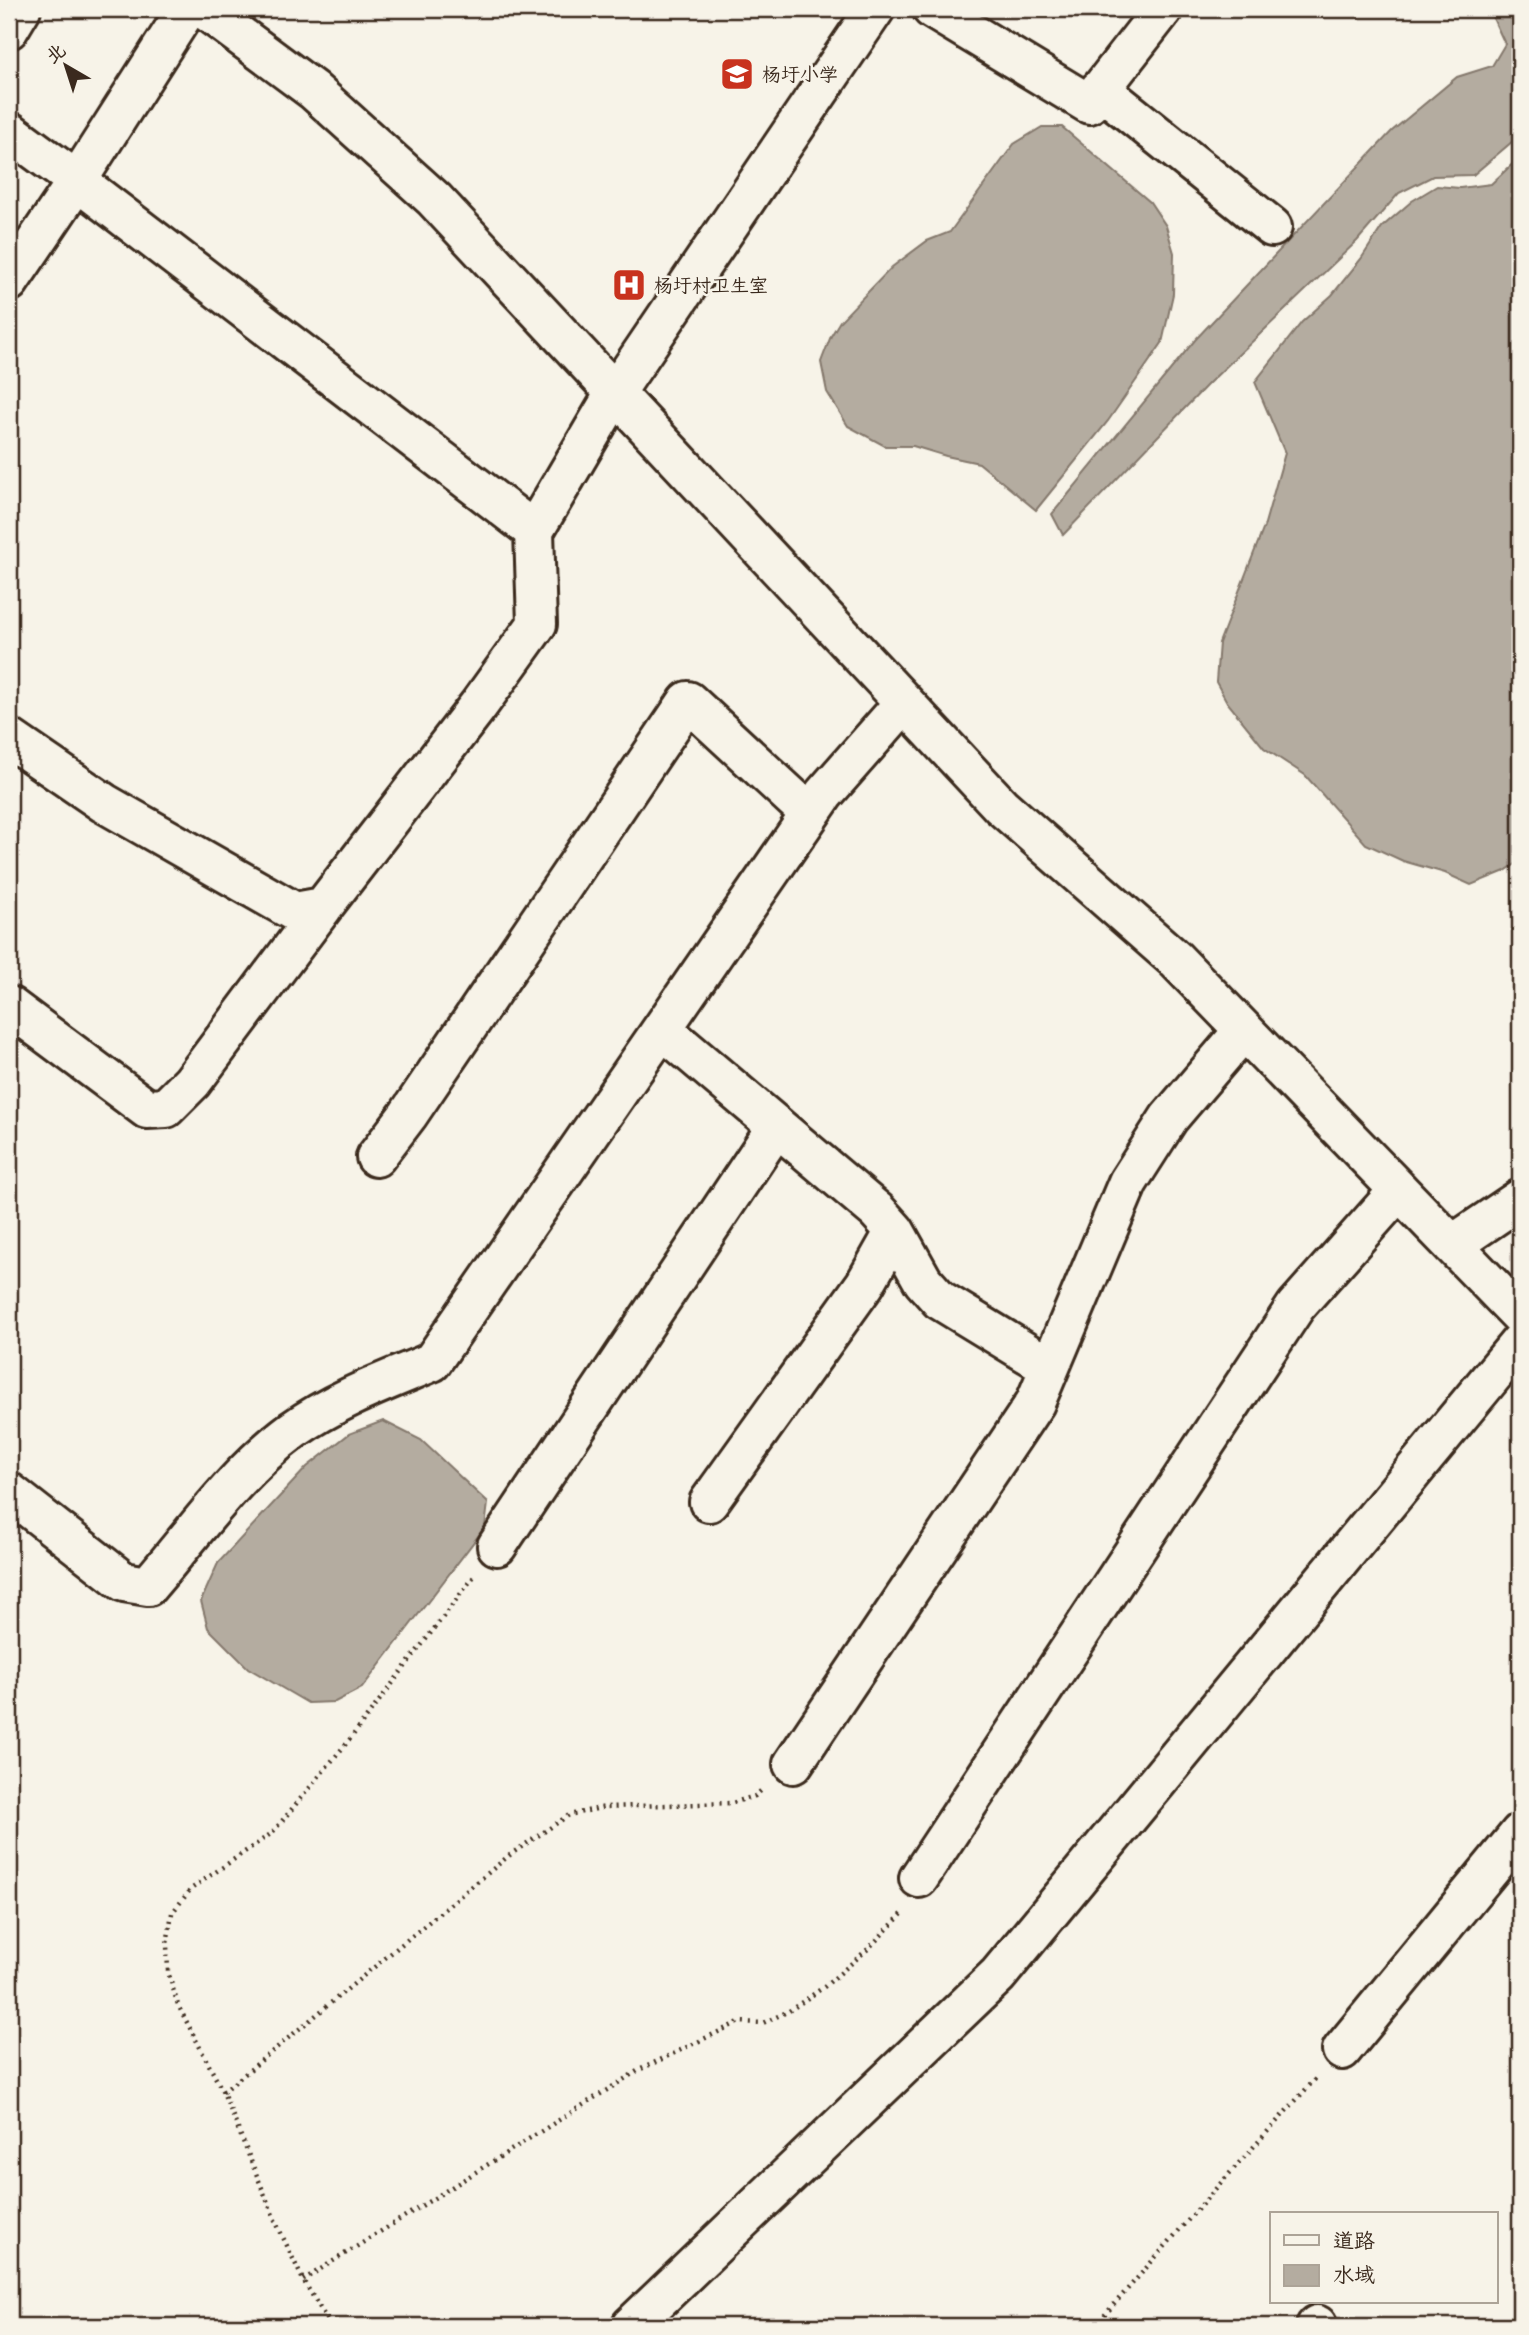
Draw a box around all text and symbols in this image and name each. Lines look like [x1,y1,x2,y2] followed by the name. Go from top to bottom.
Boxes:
[32,32,102,102] north arrow
[42,39,71,69] text: 北
[718,55,756,93] school or university icon: 杨圩小学
[762,64,838,87] place label: 杨圩小学
[610,266,648,304] hospital icon: 杨圩村卫生室
[654,275,768,298] place label: 杨圩村卫生室
[1270,2212,1498,2304] legend
[1333,2229,1375,2254] text: 道路
[1333,2263,1375,2288] text: 水域

